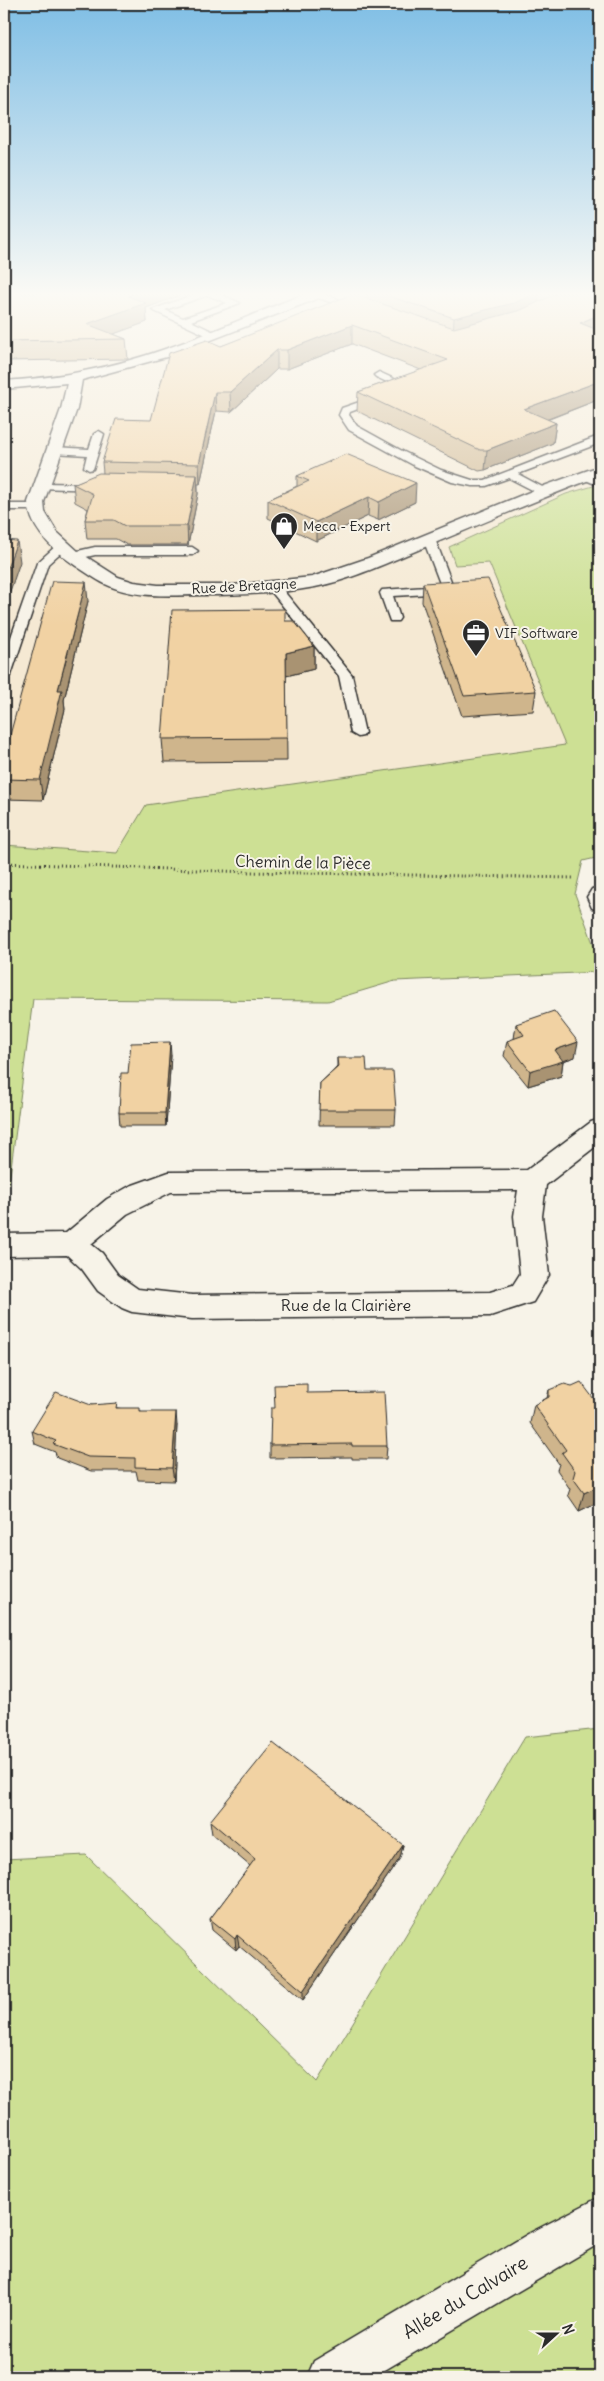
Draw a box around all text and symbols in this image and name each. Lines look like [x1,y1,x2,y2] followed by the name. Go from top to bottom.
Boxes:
[269,511,299,550] shop icon: Meca - Expert
[303,517,391,535] place label: Meca - Expert
[191,574,297,598] street label: Rue de Bretagne
[461,618,491,657] office icon: VIF Software
[495,624,578,642] place label: VIF Software
[235,851,371,873] street label: Chemin de la Pièce
[281,1295,411,1315] street label: Rue de la Clairière
[398,2250,532,2344] street label: Allée du Calvaire
[532,2308,582,2358] north arrow
[558,2322,578,2337] text: N

